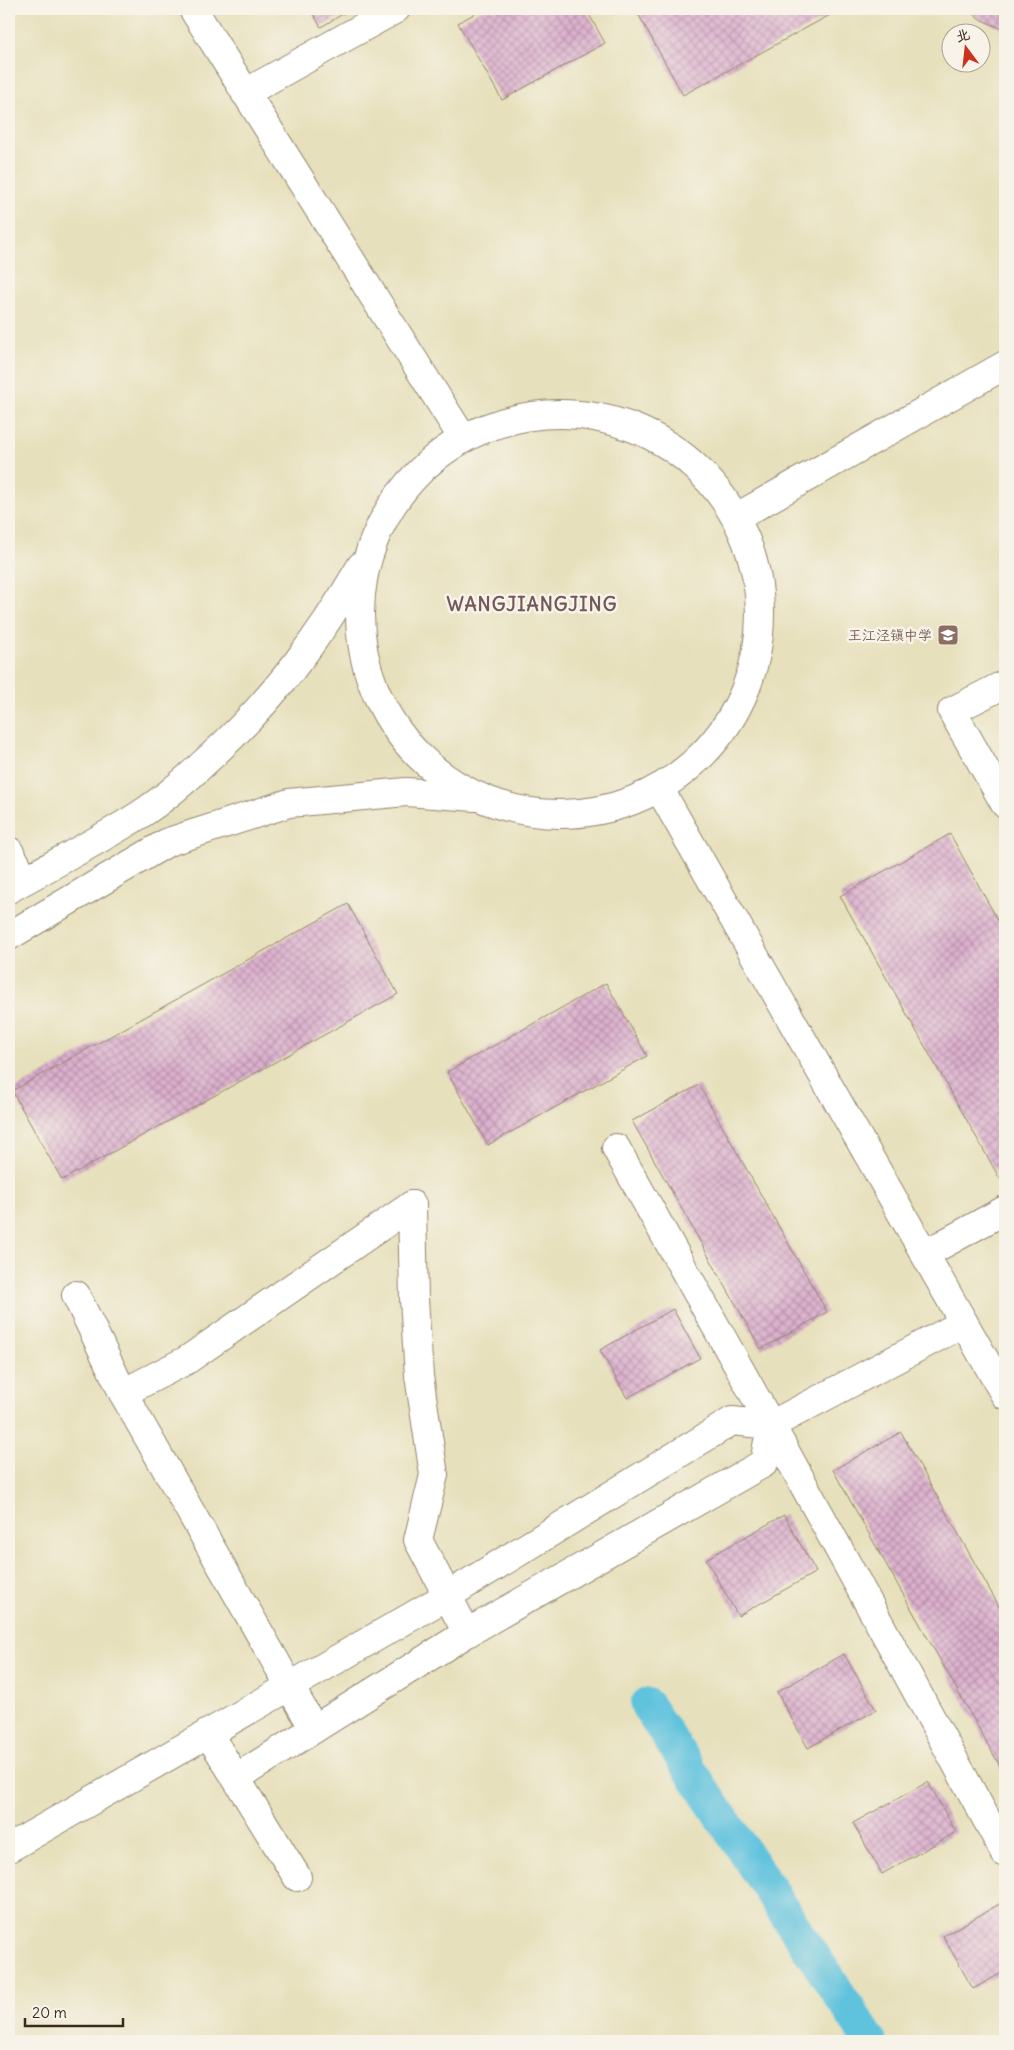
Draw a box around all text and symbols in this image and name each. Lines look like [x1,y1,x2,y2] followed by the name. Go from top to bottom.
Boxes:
[942,22,992,72] north arrow
[954,25,972,46] text: 北
[447,592,617,616] district label: WANGJIANGJING
[936,623,960,647] school or university icon: 王江泾镇中学
[848,626,932,644] place label: 王江泾镇中学
[25,1995,122,2027] scale bar
[32,2003,67,2022] text: 20 m

